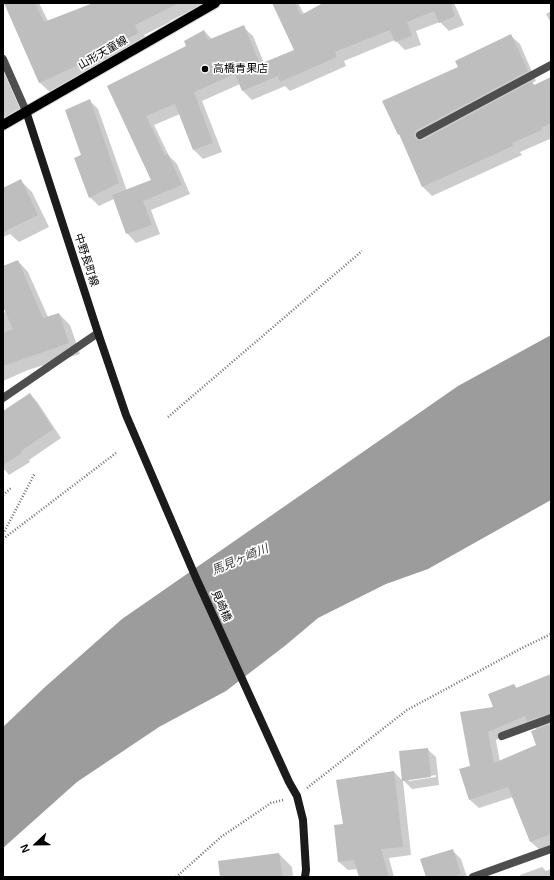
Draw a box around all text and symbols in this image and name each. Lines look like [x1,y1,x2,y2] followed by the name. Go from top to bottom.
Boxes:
[76,34,130,72] street label: 山形天童線
[213,62,268,76] place label: 高橋青果店
[200,64,210,74] marker: 高橋青果店
[71,232,101,288] street label: 中野長町線
[210,542,270,578] water label: 馬見ヶ崎川
[208,588,234,624] street label: 見崎橋
[16,824,56,864] north arrow
[18,843,32,854] text: N

